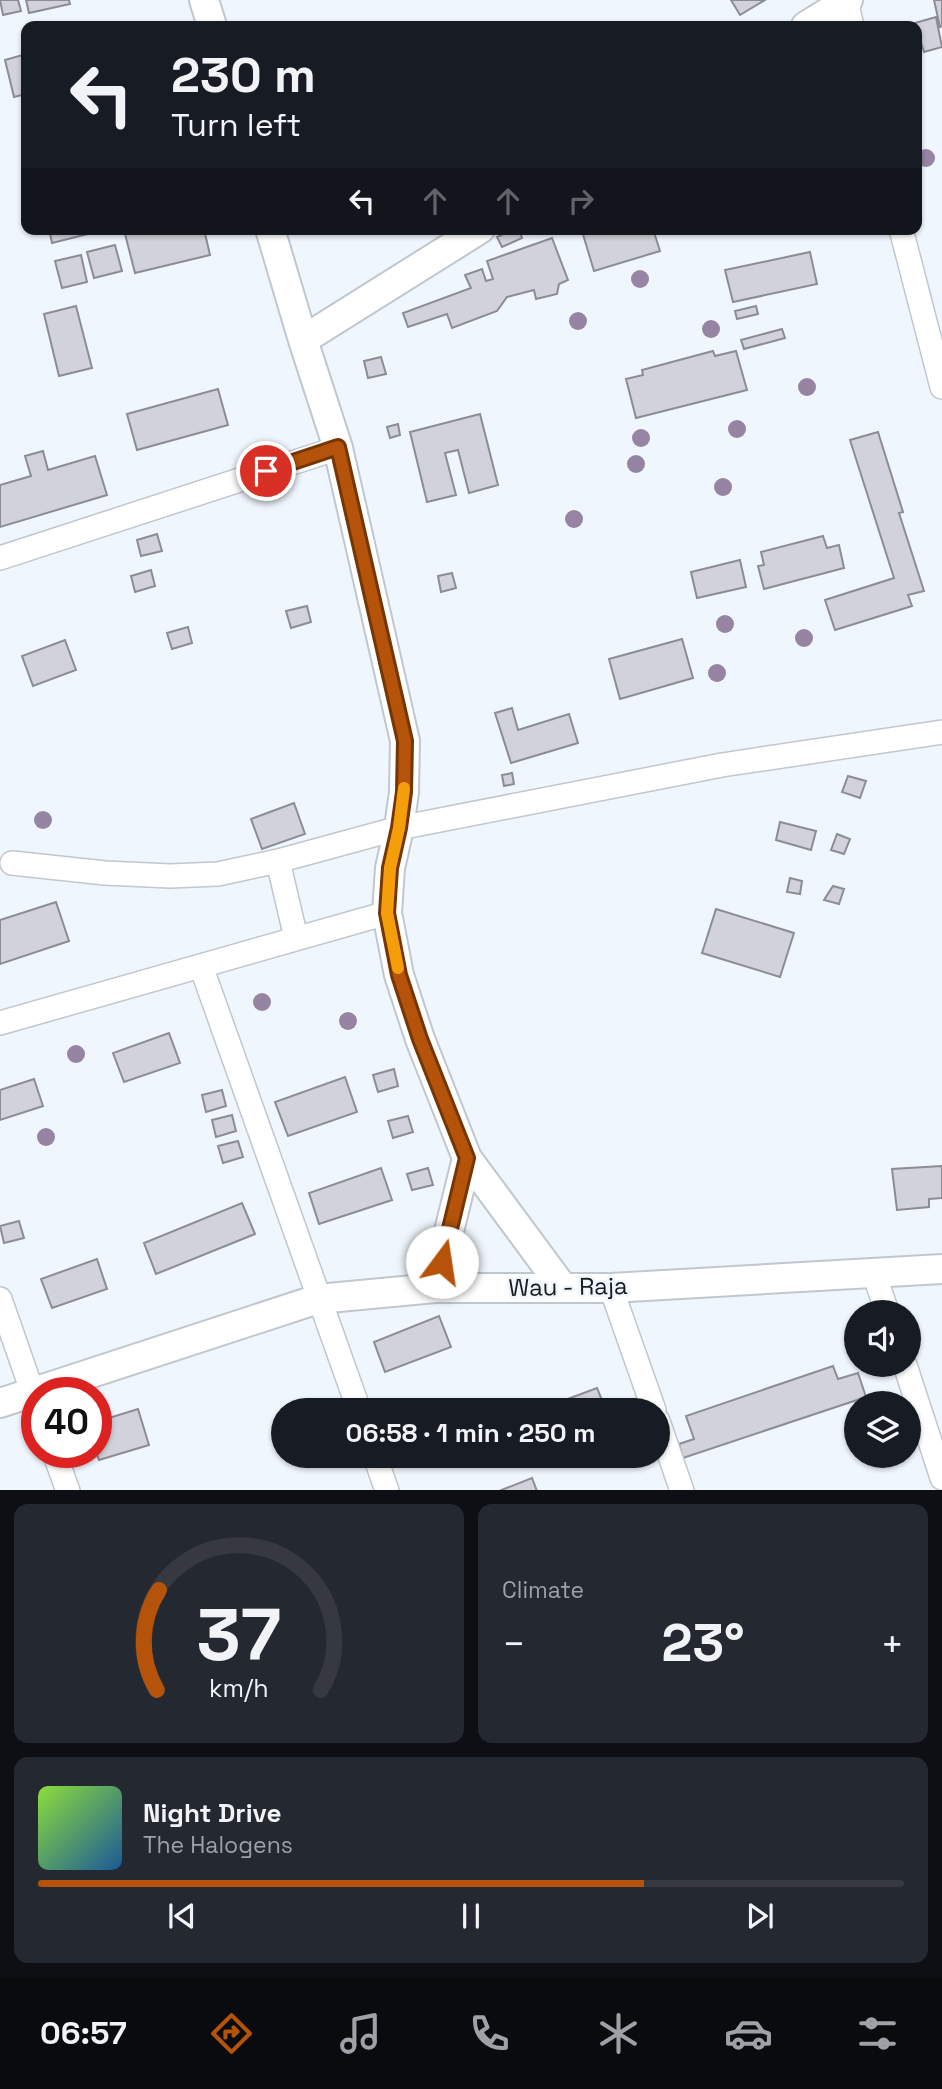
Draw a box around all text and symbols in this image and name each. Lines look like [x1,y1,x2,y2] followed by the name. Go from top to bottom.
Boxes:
[171,44,316,106] text: 230 m
[56,49,147,140] icon: left
[171,105,301,145] text: Turn left
[343,182,381,220] icon: left
[416,182,454,220] icon: ahead
[489,182,527,220] icon: ahead
[562,182,600,220] icon: right
[236,441,296,501] pin
[247,452,285,490] icon: arrive
[405,1225,479,1299] position arrow
[508,1270,628,1303] street label: Wau - Raja
[844,1300,921,1468] map controls
[844,1300,921,1377] button: sound
[21,1377,112,1468] speed limit sign: 40
[844,1391,921,1468] button: layers
[346,1416,595,1450] text: 06:58 · 1 min · 250 m
[502,1575,584,1605] text: Climate
[197,1588,281,1681] text: 37
[662,1610,745,1676] text: 23°
[502,1620,526,1668] text: −
[880,1620,904,1668] text: +
[209,1671,269,1703] text: km/h
[143,1796,281,1830] text: Night Drive
[143,1830,293,1860] text: The Halogens
[163,1897,201,1935] icon: previous
[452,1897,490,1935] icon: pause
[741,1897,779,1935] icon: next
[207,2009,256,2058] icon: directions
[336,2009,385,2058] icon: music
[465,2009,514,2058] icon: phone
[594,2009,643,2058] icon: climate
[724,2009,773,2058] icon: car
[853,2009,902,2058] icon: filters
[40,2013,127,2053] text: 06:57

